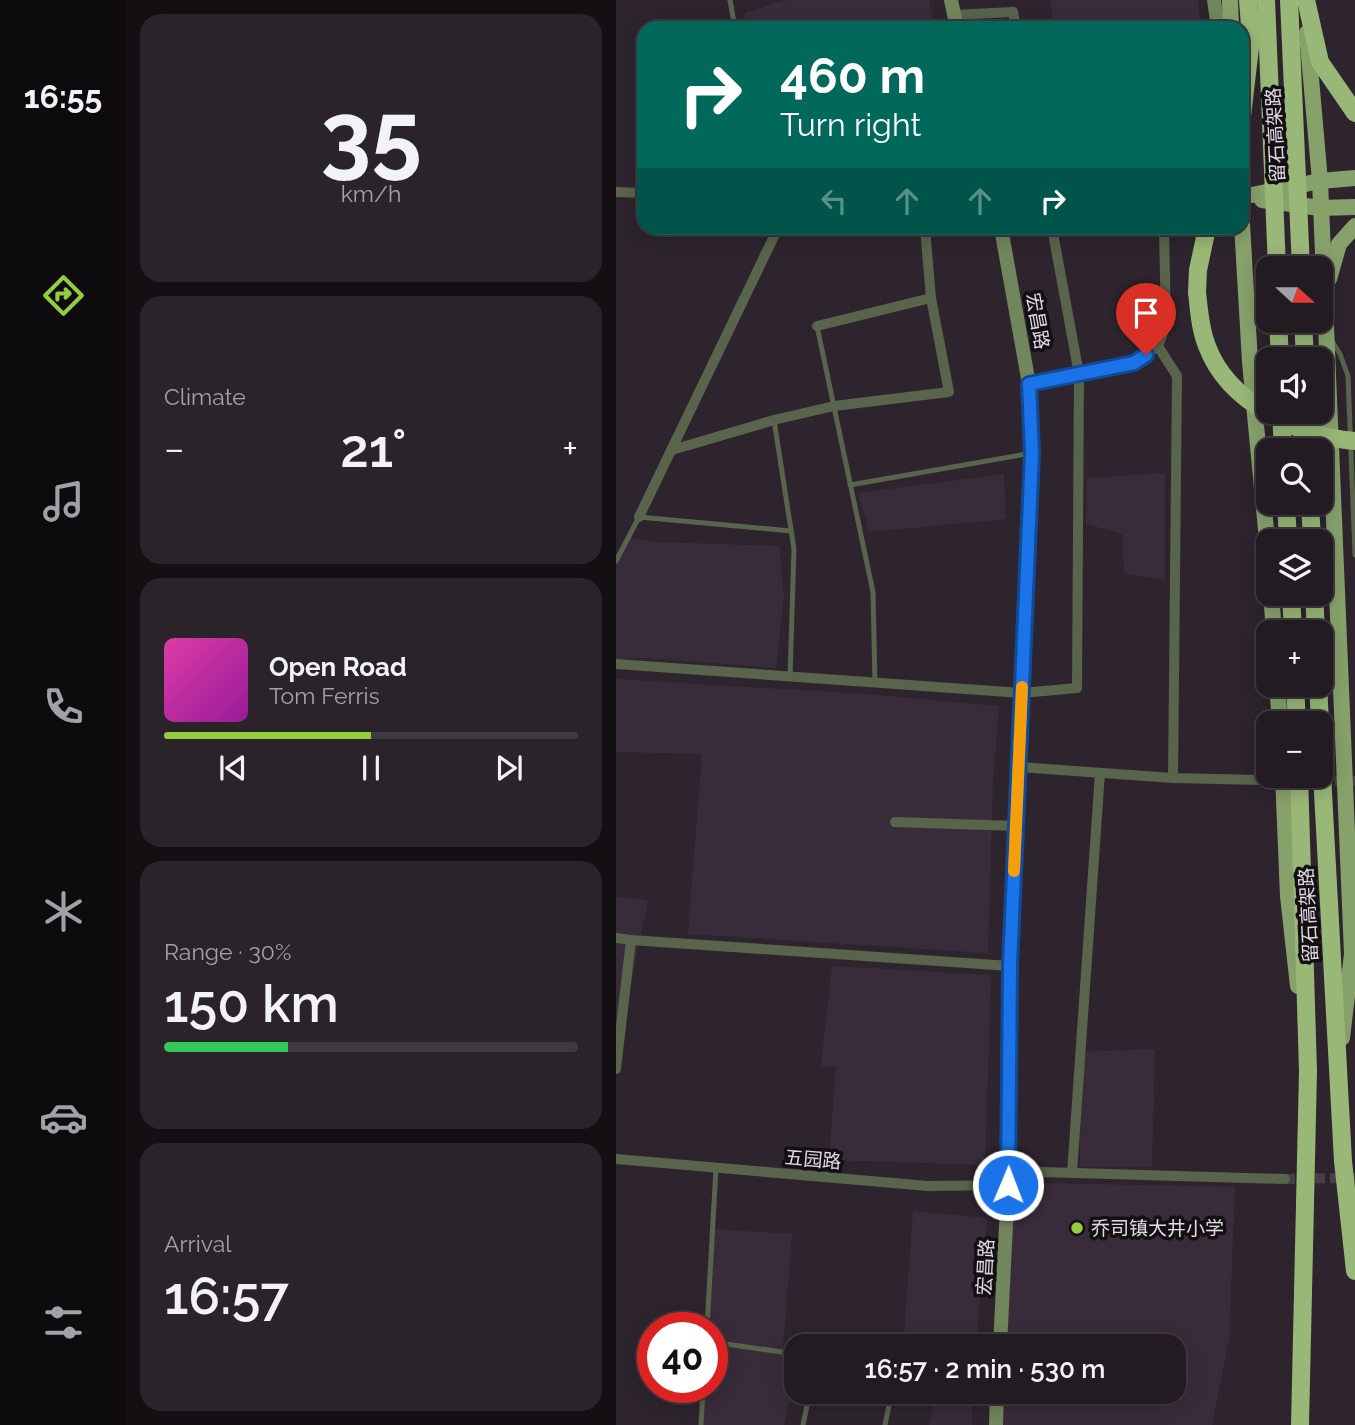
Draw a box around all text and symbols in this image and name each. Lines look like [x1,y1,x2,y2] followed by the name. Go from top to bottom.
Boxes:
[780,47,925,104] text: 460 m
[665,49,756,140] icon: right
[24,78,102,115] text: 16:55
[320,81,422,188] text: 35
[1262,87,1288,183] street label: 留石高架路
[780,106,921,143] text: Turn right
[341,180,401,207] text: km/h
[815,182,853,220] icon: left
[888,182,926,220] icon: ahead
[961,182,999,220] icon: ahead
[1034,182,1072,220] icon: right
[1256,256,1334,332] north arrow
[1256,256,1333,788] map controls
[39,271,88,320] icon: directions
[1116,283,1176,355] pin
[1022,291,1054,351] street label: 宏昌路
[1127,294,1165,332] icon: arrive
[1256,347,1333,424] button: sound
[164,383,246,410] text: Climate
[340,418,407,479] text: 21°
[164,426,184,471] text: −
[562,426,578,471] text: +
[1256,438,1333,515] button: search
[39,477,88,526] icon: music
[1256,529,1333,606] button: layers
[1256,620,1333,697] button: +
[269,652,407,682] text: Open Road
[39,682,88,731] icon: phone
[269,682,380,709] text: Tom Ferris
[1256,711,1333,788] button: −
[214,749,252,787] icon: previous
[352,749,390,787] icon: pause
[490,749,528,787] icon: next
[1295,867,1321,963] street label: 留石高架路
[39,887,88,936] icon: climate
[164,938,291,965] text: Range · 30%
[164,973,339,1034] text: 150 km
[39,1093,88,1142] icon: car
[784,1146,842,1172] street label: 五园路
[971,1148,1045,1222] position arrow
[1091,1217,1224,1239] place label: 乔司镇大井小学
[1069,1220,1085,1236] marker: 乔司镇大井小学
[164,1230,231,1257] text: Arrival
[973,1238,997,1296] street label: 宏昌路
[164,1265,289,1326] text: 16:57
[39,1298,88,1347] icon: filters
[637,1312,728,1403] speed limit sign: 40
[865,1354,1105,1384] text: 16:57 · 2 min · 530 m

